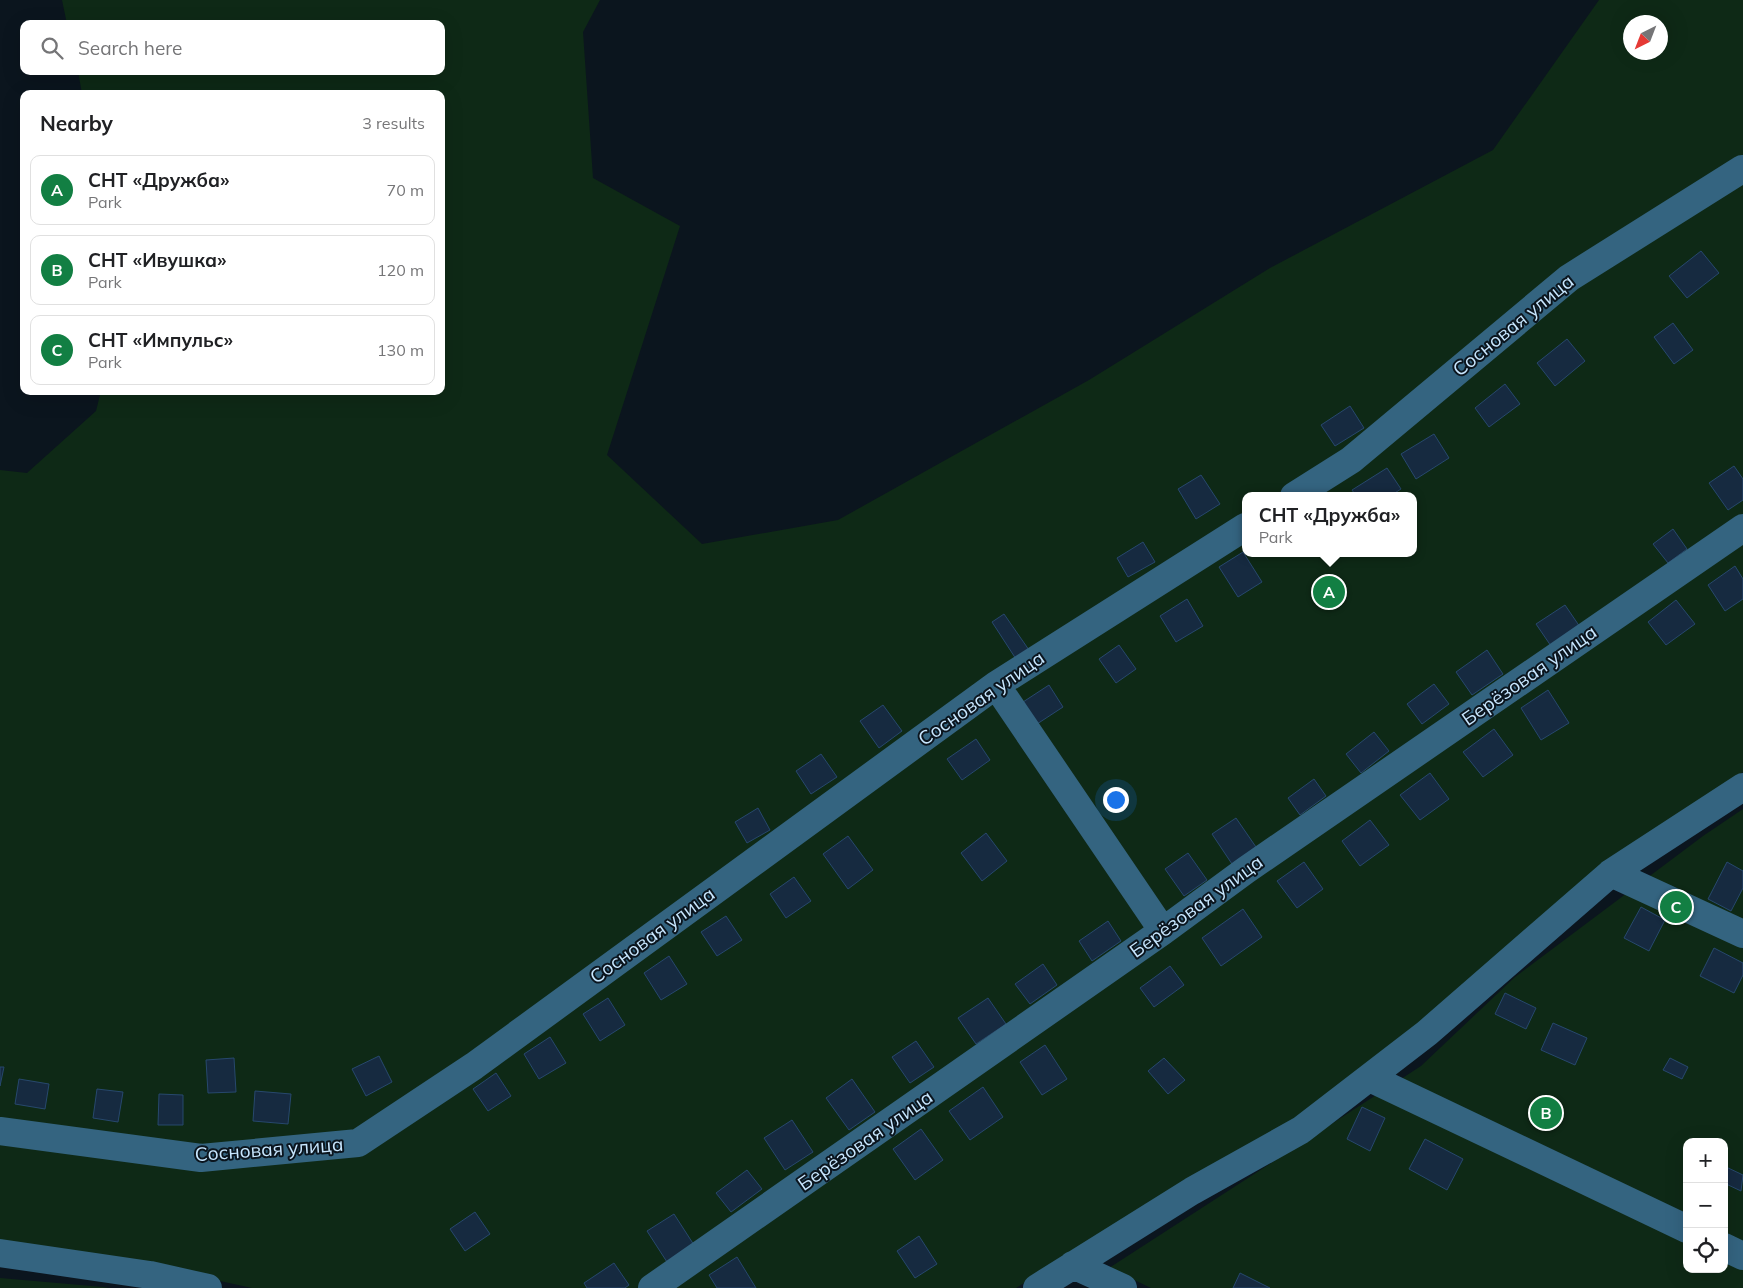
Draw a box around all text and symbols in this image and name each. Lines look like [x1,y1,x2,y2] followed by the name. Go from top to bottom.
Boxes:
[1623,15,1668,60] north arrow
[20,20,445,75] search box
[38,34,66,62] icon: search
[78,36,182,60] text: Search here
[40,110,113,136] text: Nearby
[362,113,425,133] text: 3 results
[88,168,229,192] text: СНТ «Дружба»
[51,180,63,200] text: A
[387,180,424,200] text: 70 m
[88,192,122,212] text: Park
[88,248,227,272] text: СНТ «Ивушка»
[51,260,63,280] text: B
[377,260,424,280] text: 120 m
[1448,269,1578,381] street label: Сосновая улица
[88,272,122,292] text: Park
[88,328,233,352] text: СНТ «Импульс»
[52,340,62,360] text: C
[377,340,424,360] text: 130 m
[88,352,122,372] text: Park
[1242,492,1417,557] popup
[1259,503,1400,527] text: СНТ «Дружба»
[1259,527,1292,547] text: Park
[1313,573,1345,611] pin: A
[1457,620,1601,730] street label: Берёзовая улица
[913,645,1049,751] street label: Сосновая улица
[1103,787,1129,813] your location
[1125,850,1267,962] street label: Берёзовая улица
[585,882,719,988] street label: Сосновая улица
[1660,888,1692,926] pin: C
[793,1085,937,1195] street label: Берёзовая улица
[1530,1094,1562,1132] pin: B
[194,1132,344,1166] street label: Сосновая улица
[1683,1138,1728,1273] map controls
[1683,1138,1728,1183] button: +
[1683,1183,1728,1228] button: −
[1683,1228,1728,1273] button: locate

